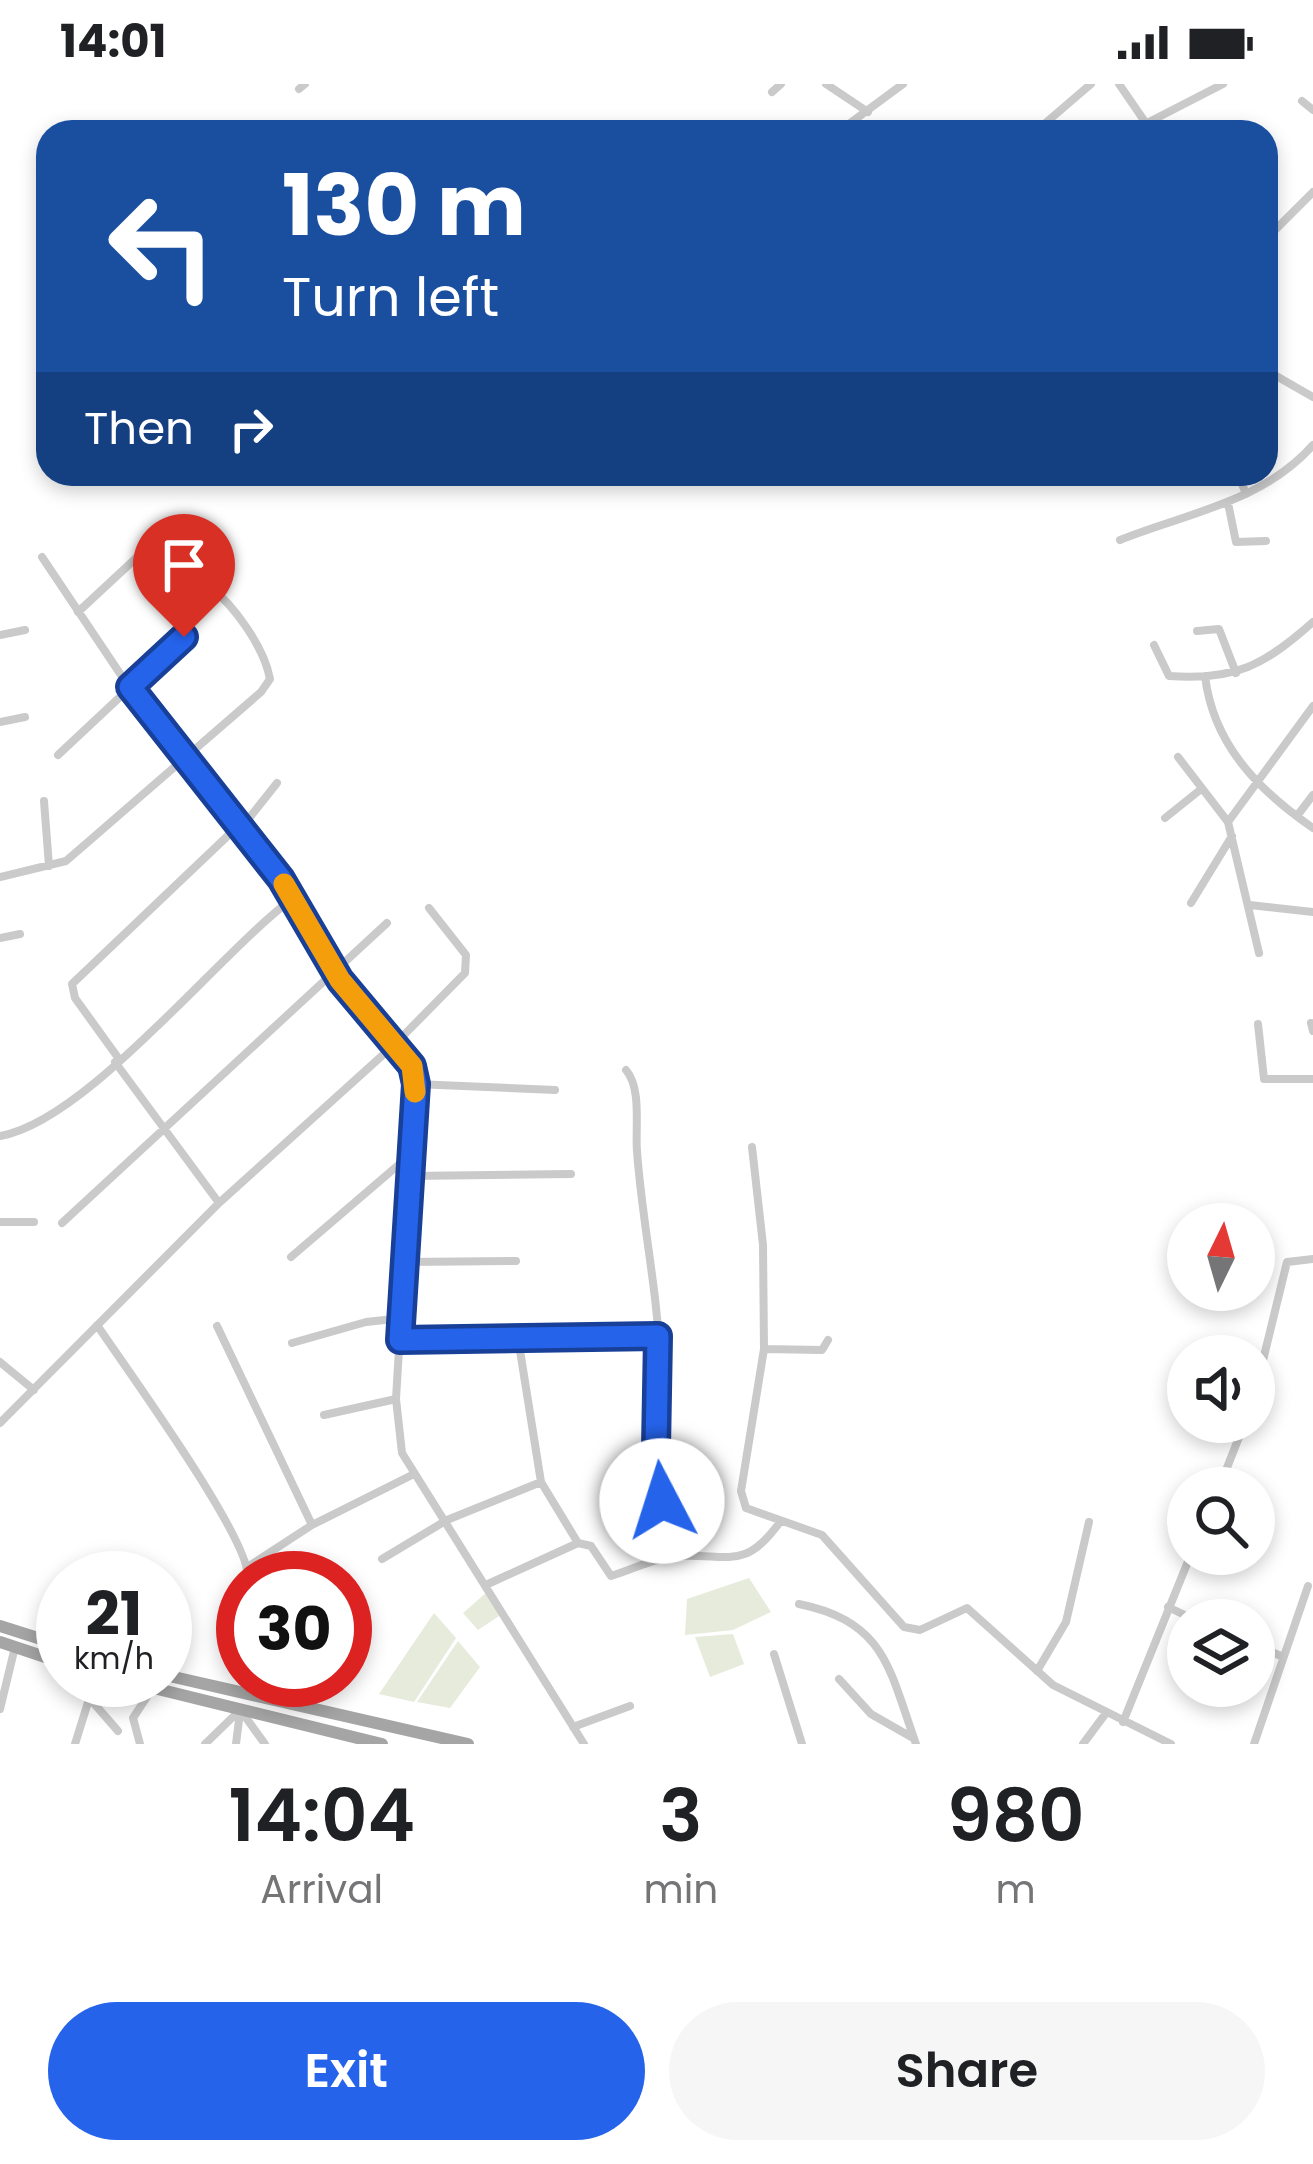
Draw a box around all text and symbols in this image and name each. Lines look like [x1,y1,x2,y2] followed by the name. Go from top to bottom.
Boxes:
[60,10,166,73] text: 14:01
[282,147,526,264] text: 130 m
[84,168,240,324] icon: left
[282,259,499,335] text: Turn left
[218,396,284,462] icon: right
[84,397,194,460] text: Then
[133,514,235,637] pin
[151,532,217,598] icon: arrive
[1167,1203,1275,1311] north arrow
[1167,1203,1275,1707] map controls
[1167,1335,1275,1443] button: sound
[599,1438,725,1564] position arrow
[1167,1467,1275,1575] button: search
[216,1551,372,1707] speed limit sign: 30
[86,1572,142,1656] text: 21
[1167,1599,1275,1707] button: layers
[74,1637,154,1680] text: km/h
[228,1765,415,1866] text: 14:04
[659,1765,702,1866] text: 3
[947,1765,1085,1866] text: 980
[260,1862,383,1917] text: Arrival
[644,1862,718,1917] text: min
[996,1862,1036,1917] text: m
[48,2002,645,2140] button: Exit
[669,2002,1265,2140] button: Share

